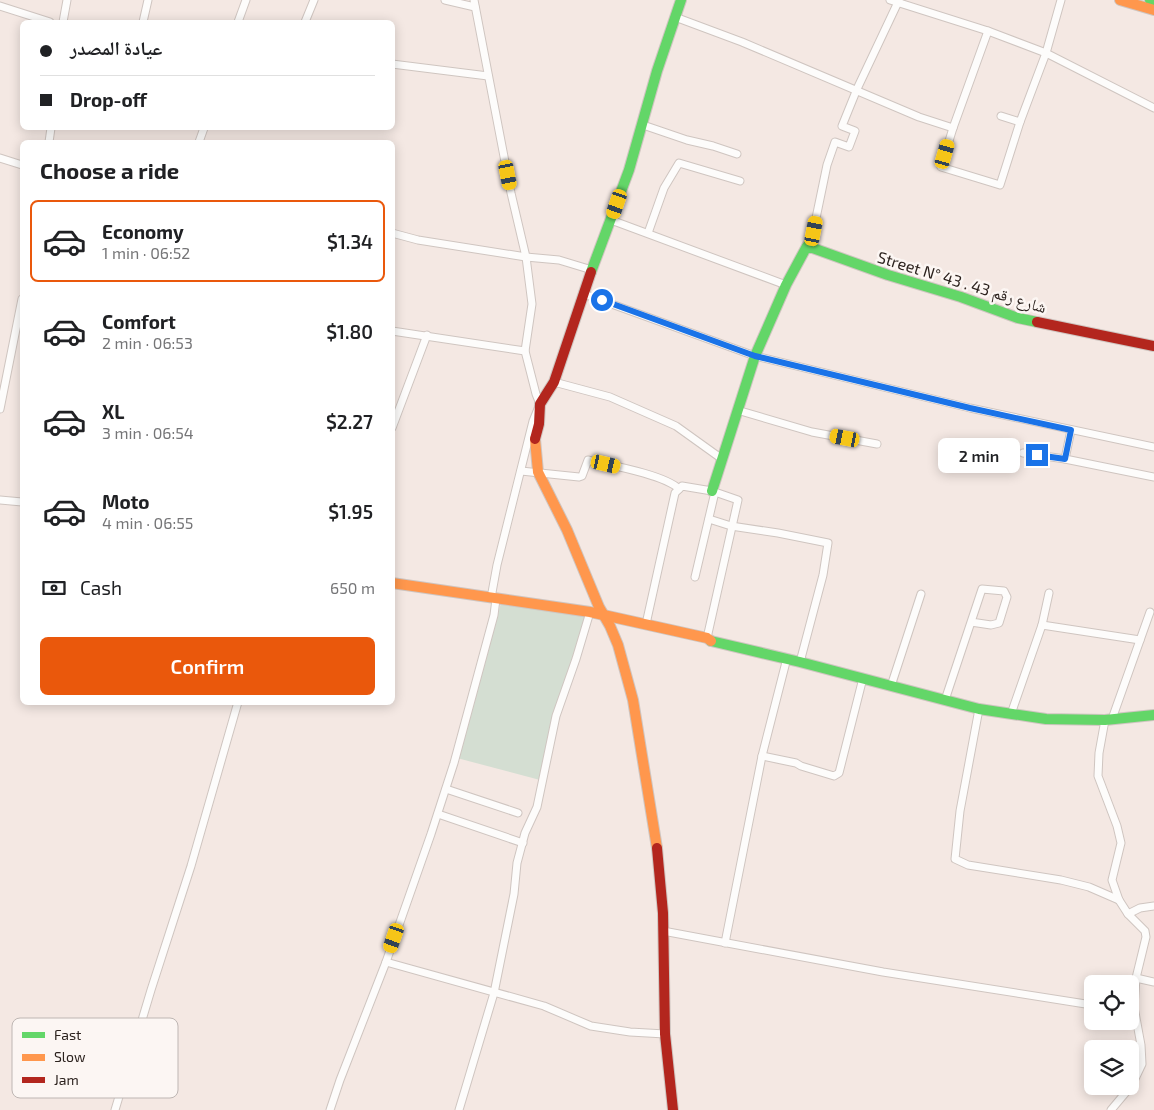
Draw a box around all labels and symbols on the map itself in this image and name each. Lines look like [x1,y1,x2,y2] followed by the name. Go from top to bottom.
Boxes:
[933,138,956,170] car
[497,159,518,191] car
[605,187,628,221] car
[803,215,824,247] car
[875,247,1049,318] street label: Street N° 43 . شارع رقم 43
[591,289,613,311] route start
[828,428,861,448] car
[937,438,1020,472] callout: 2 min
[1026,444,1048,466] route end
[589,453,622,475] car
[382,921,405,955] car
[12,1018,178,1098] legend
[54,1026,81,1043] text: Fast
[54,1048,86,1065] text: Slow
[54,1071,79,1088] text: Jam

